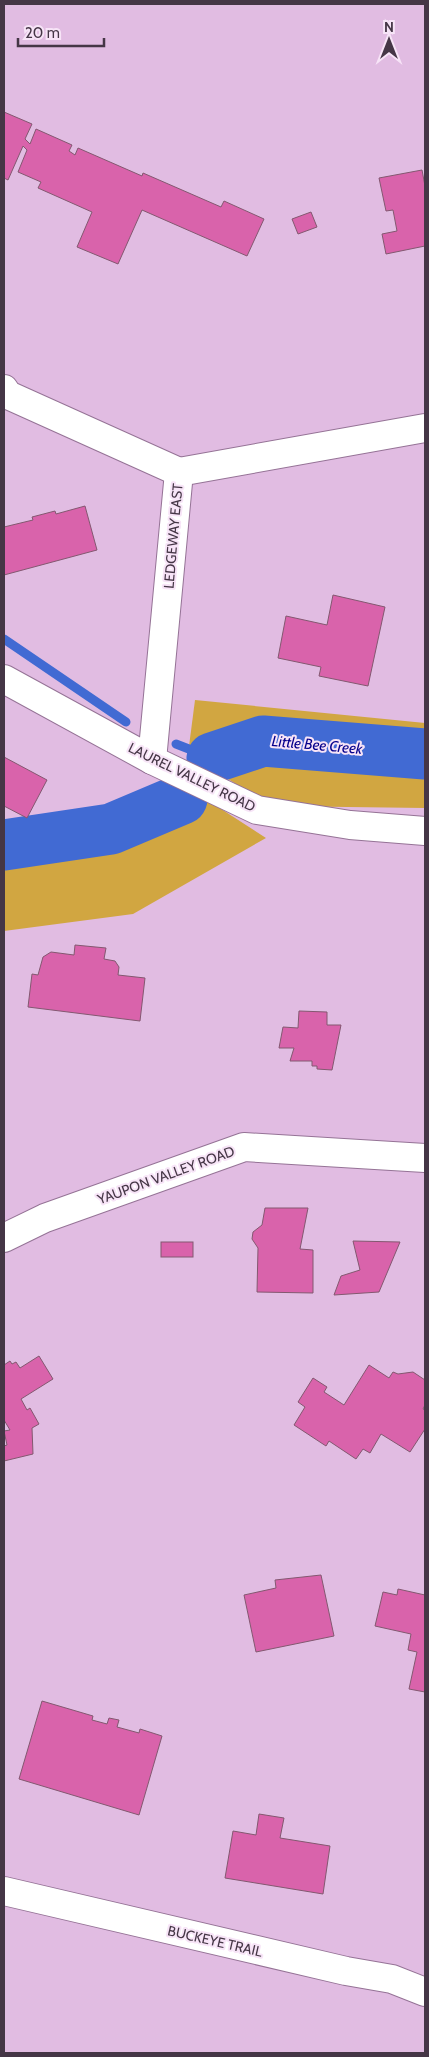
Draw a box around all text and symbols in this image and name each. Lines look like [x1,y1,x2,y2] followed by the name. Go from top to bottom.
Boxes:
[18,15,104,47] scale bar
[364,15,414,65] north arrow
[384,18,394,36] text: N
[25,24,60,42] text: 20 m
[159,482,187,589] street label: LEDGEWAY EAST
[271,732,364,758] water label: Little Bee Creek
[126,738,258,816] street label: LAUREL VALLEY ROAD
[94,1142,237,1209] street label: YAUPON VALLEY ROAD
[166,1921,264,1961] street label: BUCKEYE TRAIL

